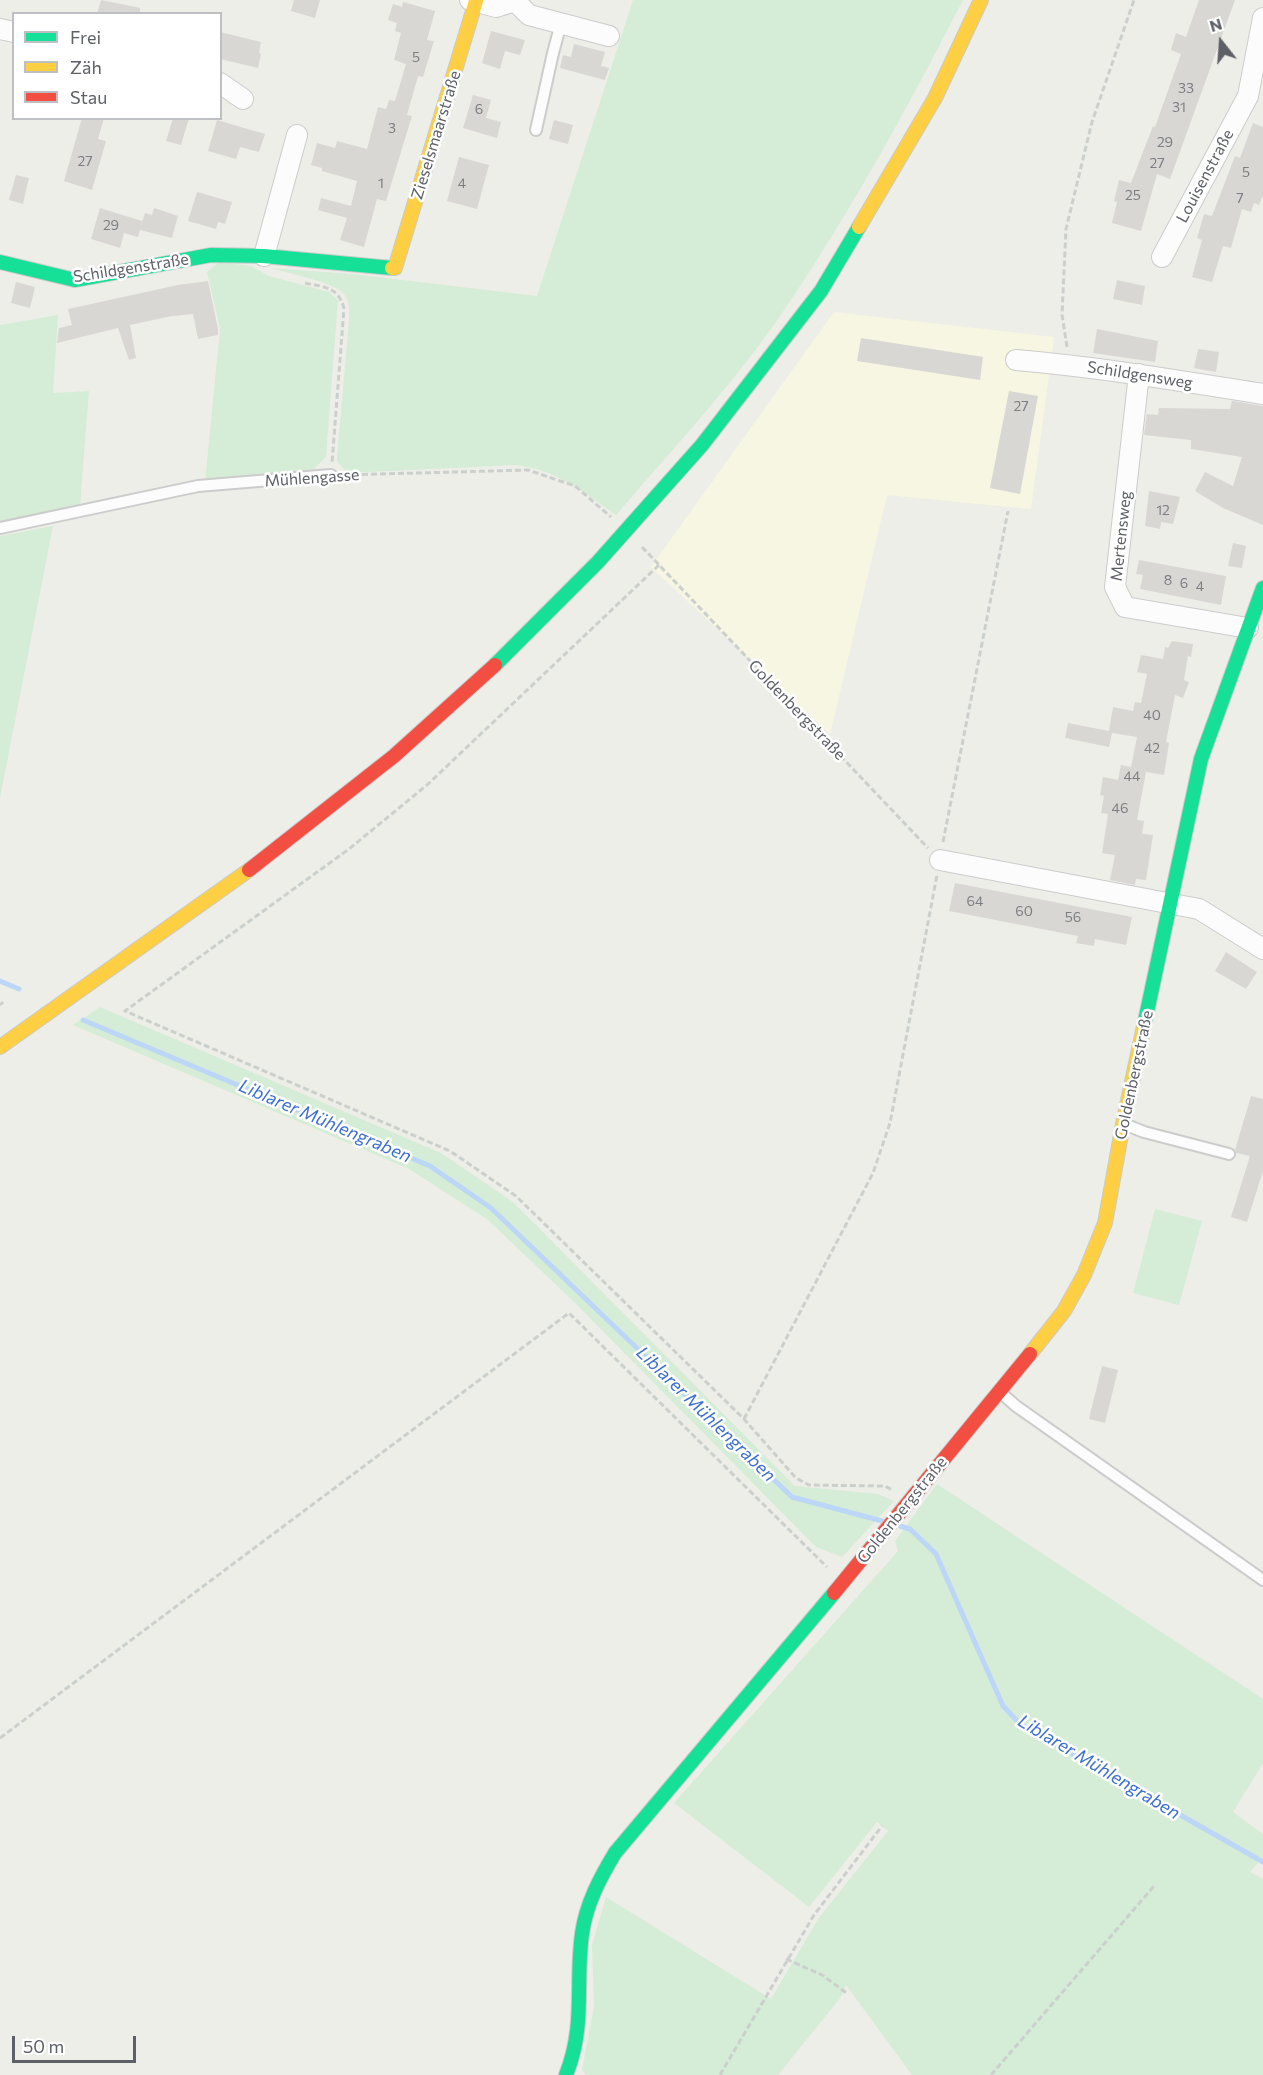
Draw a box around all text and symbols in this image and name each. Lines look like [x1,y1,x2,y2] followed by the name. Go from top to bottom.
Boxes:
[12,12,222,120] legend
[1191,12,1251,72] north arrow
[1207,13,1224,35] text: N
[70,26,101,48] text: Frei
[412,49,420,65] house number: 5
[70,56,102,78] text: Zäh
[407,68,465,202] street label: Zieselsmaarstraße
[1178,80,1194,96] house number: 33
[70,86,107,108] text: Stau
[1172,99,1186,115] house number: 31
[475,101,483,117] house number: 6
[388,120,396,136] house number: 3
[1172,126,1238,226] street label: Louisenstraße
[1157,134,1173,150] house number: 29
[77,153,93,169] house number: 27
[1149,155,1165,171] house number: 27
[1242,164,1250,180] house number: 5
[378,175,384,191] house number: 1
[458,175,466,191] house number: 4
[1125,187,1141,203] house number: 25
[1236,190,1244,206] house number: 7
[103,217,119,233] house number: 29
[72,249,190,287] street label: Schildgenstraße
[1086,357,1194,393] street label: Schildgensweg
[1013,398,1029,414] house number: 27
[264,465,360,491] street label: Mühlengasse
[1107,490,1135,582] street label: Mertensweg
[1156,502,1170,518] house number: 12
[1164,572,1172,588] house number: 8
[1180,575,1188,591] house number: 6
[1196,578,1204,594] house number: 4
[744,656,850,764] street label: Goldenbergstraße
[1143,707,1161,723] house number: 40
[1144,740,1160,756] house number: 42
[1124,768,1140,784] house number: 44
[1112,800,1128,816] house number: 46
[967,893,983,909] house number: 64
[1015,903,1033,919] house number: 60
[1065,909,1081,925] house number: 56
[1111,1009,1157,1141] street label: Goldenbergstraße
[236,1075,414,1167] water label: Liblarer Mühlengraben
[632,1342,780,1486] water label: Liblarer Mühlengraben
[853,1453,951,1567] street label: Goldenbergstraße
[1014,1710,1184,1824] water label: Liblarer Mühlengraben
[15,2024,140,2062] scale bar
[23,2035,64,2057] text: 50 m

